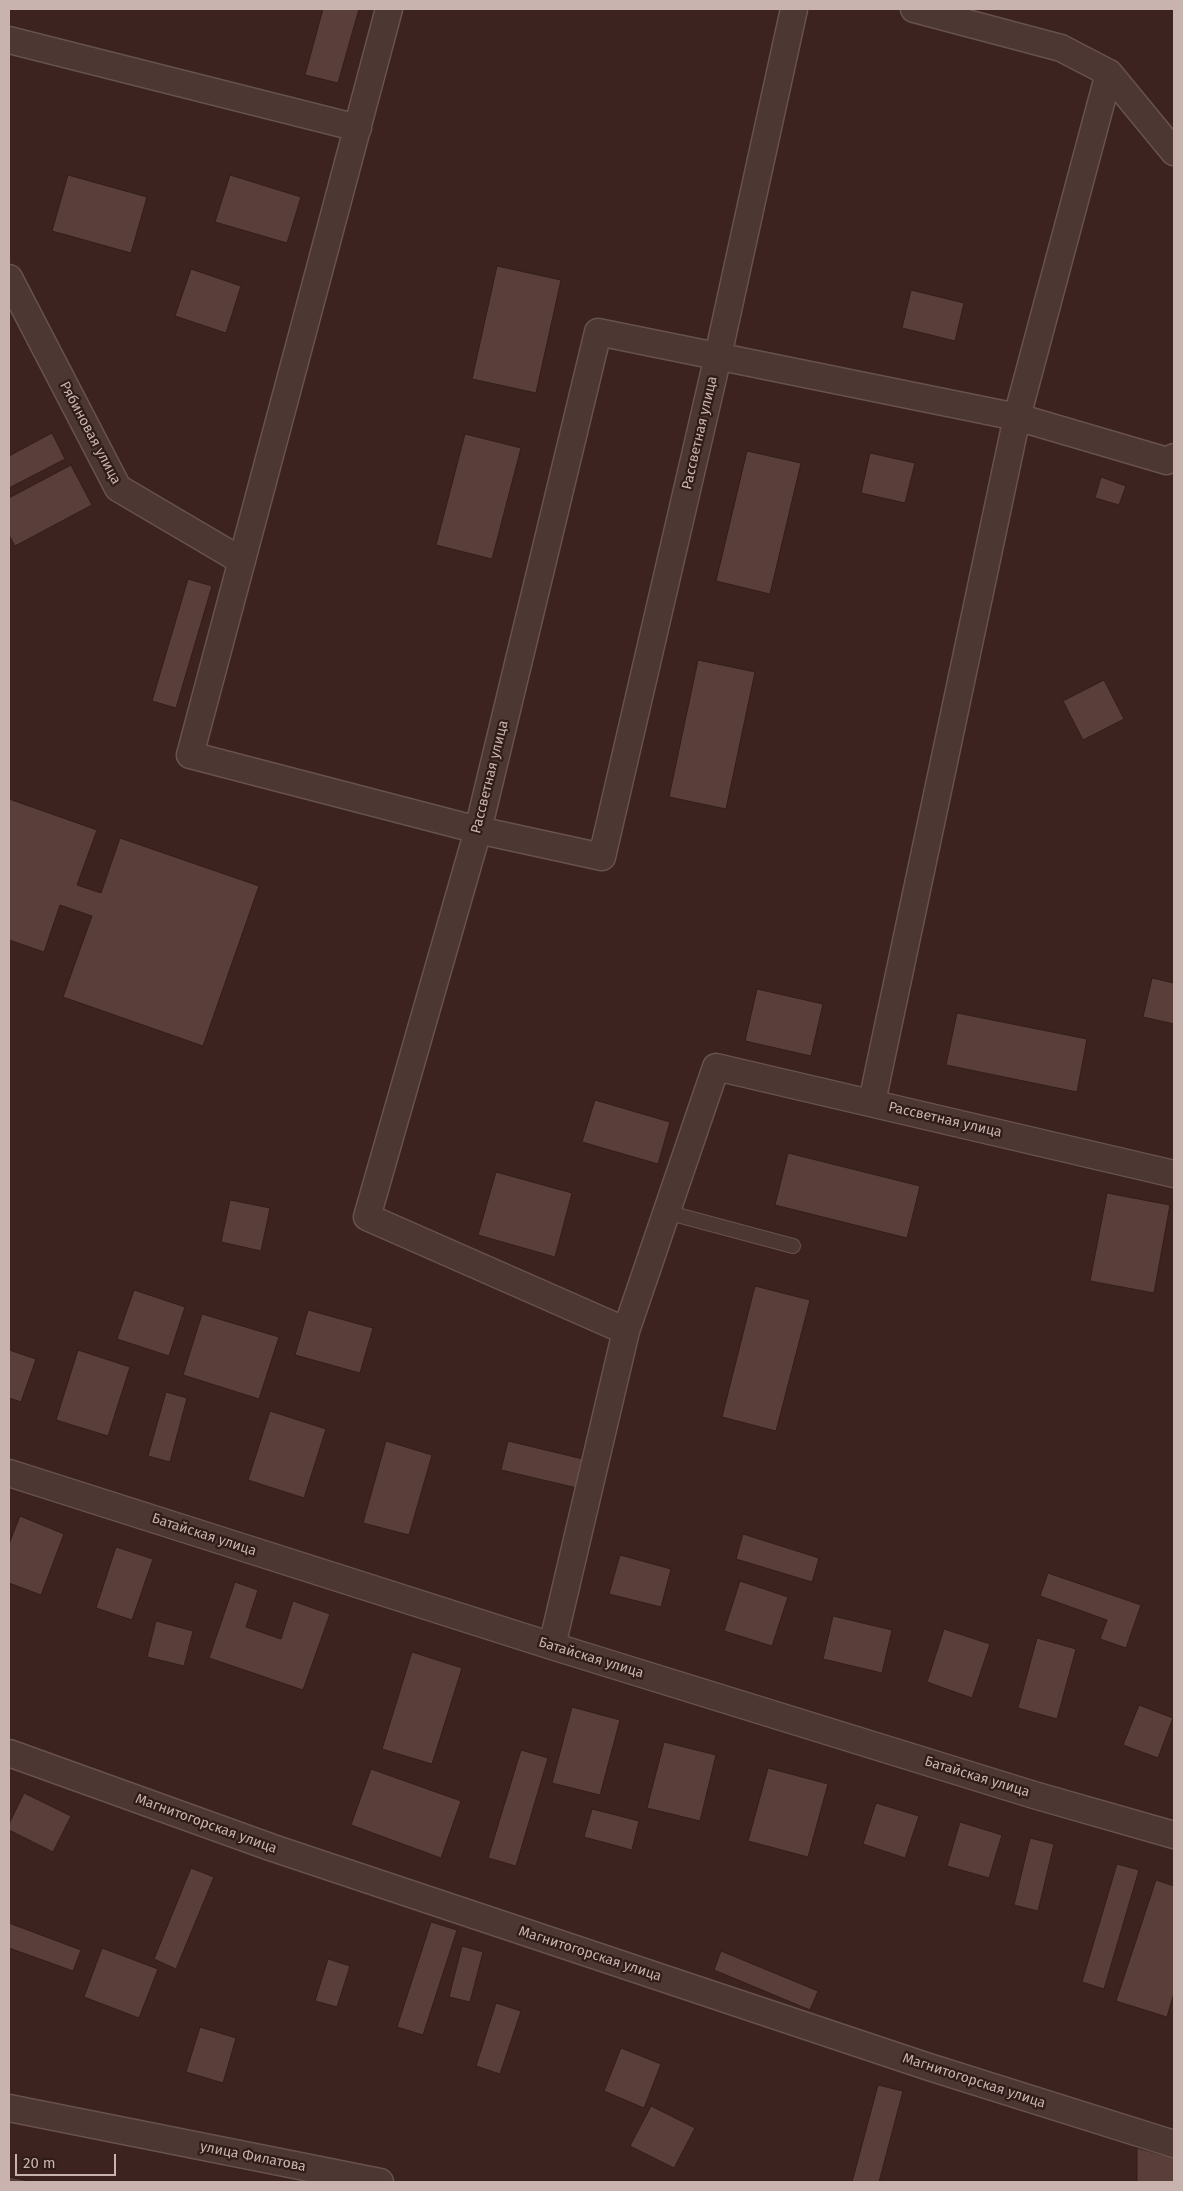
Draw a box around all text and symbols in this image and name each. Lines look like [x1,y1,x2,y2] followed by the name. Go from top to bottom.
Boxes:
[679,375,721,491] street label: Рассветная улица
[56,379,124,487] street label: Рябиновая улица
[468,719,512,835] street label: Рассветная улица
[887,1099,1003,1141] street label: Рассветная улица
[150,1510,258,1560] street label: Батайская улица
[536,1634,646,1682] street label: Батайская улица
[922,1753,1032,1801] street label: Батайская улица
[133,1791,279,1857] street label: Магнитогорская улица
[516,1923,664,1985] street label: Магнитогорская улица
[900,2050,1048,2112] street label: Магнитогорская улица
[199,2138,307,2176] street label: улица Филатова
[18,2144,119,2176] scale bar
[23,2154,56,2172] text: 20 m

